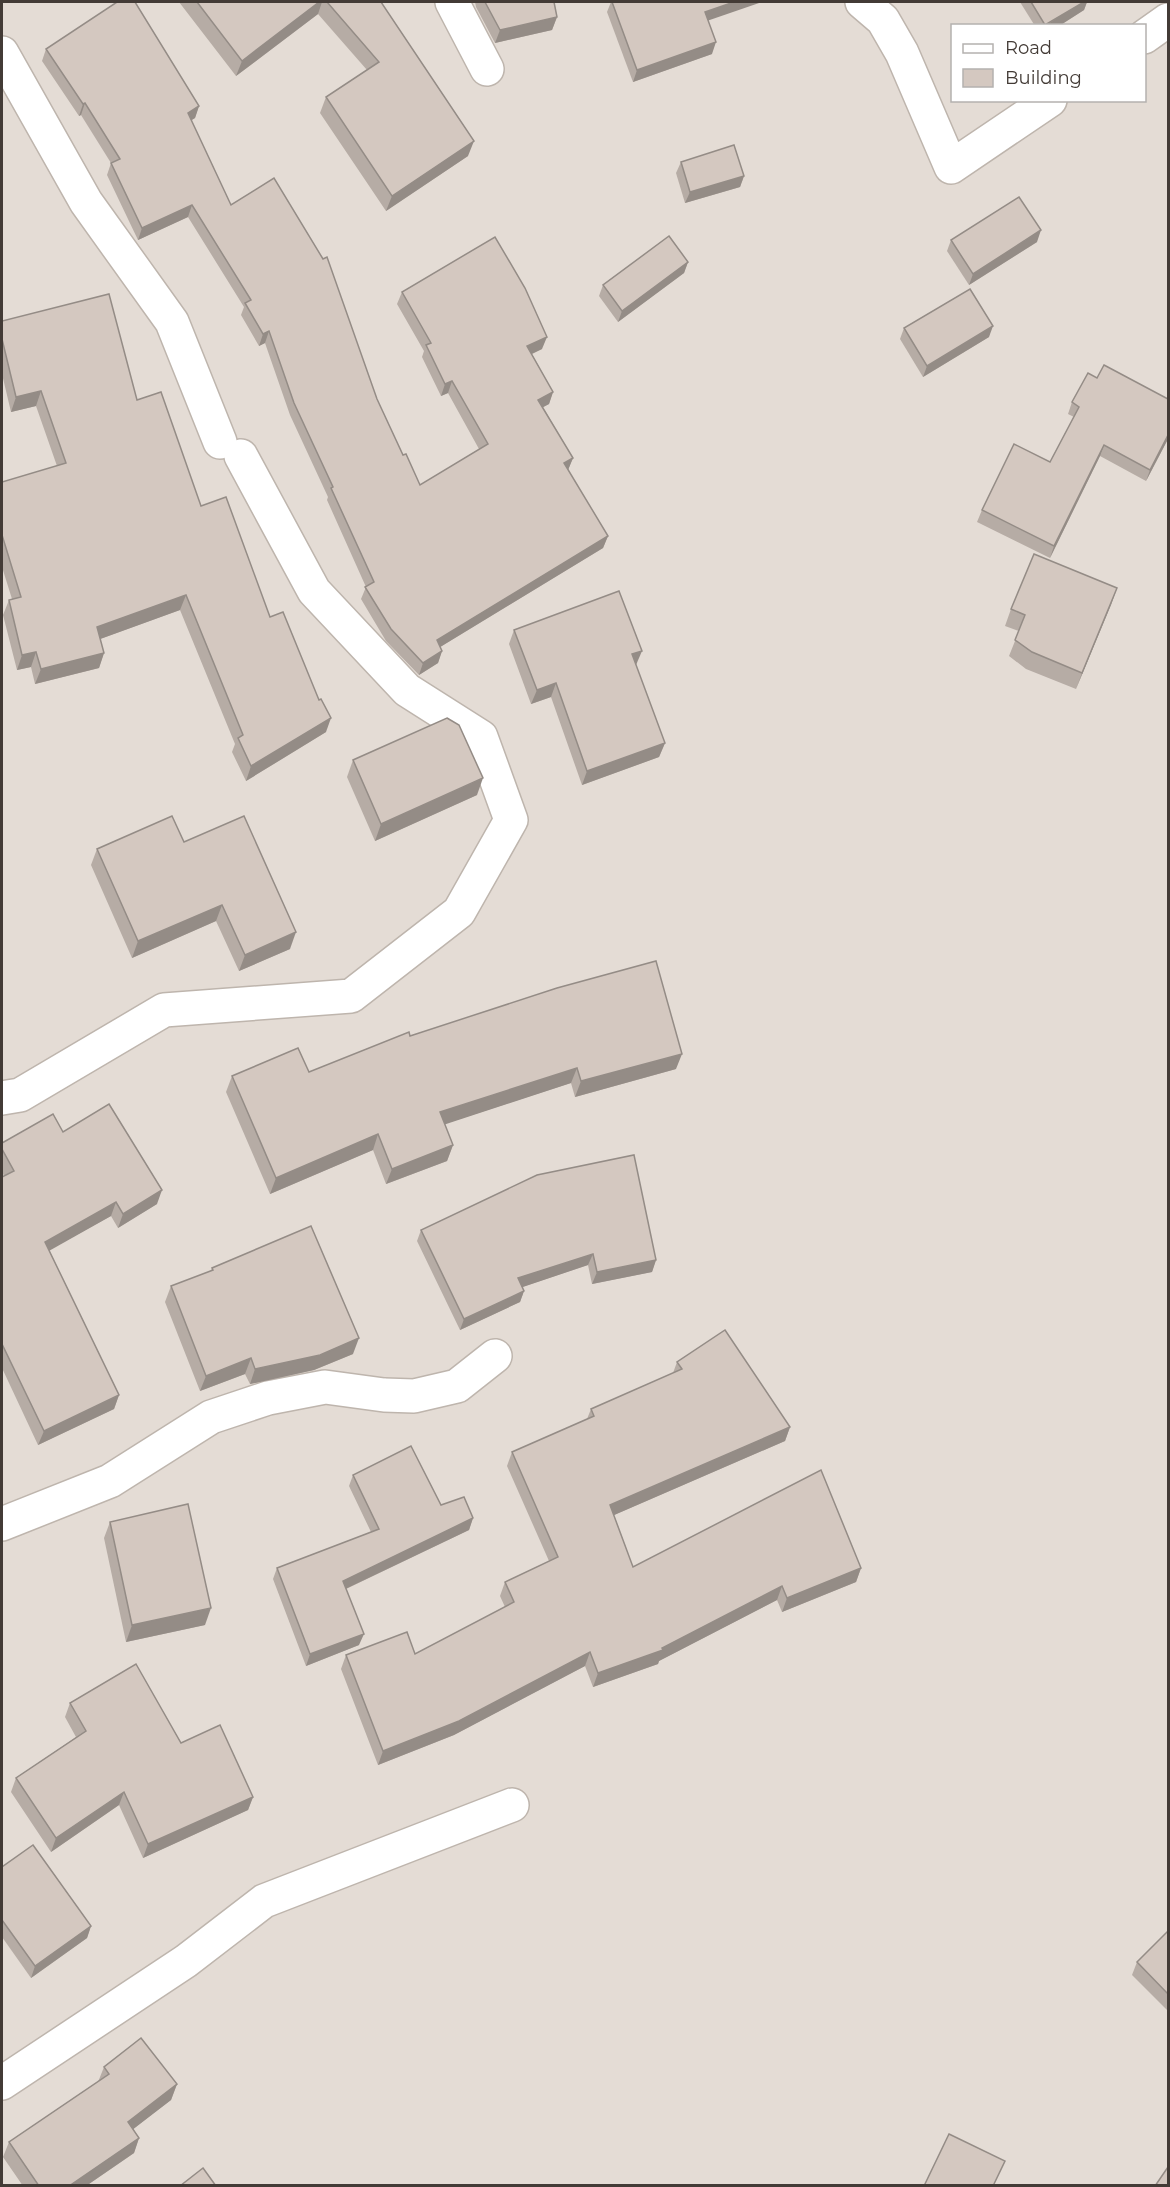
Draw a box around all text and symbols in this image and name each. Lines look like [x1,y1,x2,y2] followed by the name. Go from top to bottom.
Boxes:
[951,24,1146,102] legend
[1005,37,1052,59] text: Road
[1005,67,1082,89] text: Building

